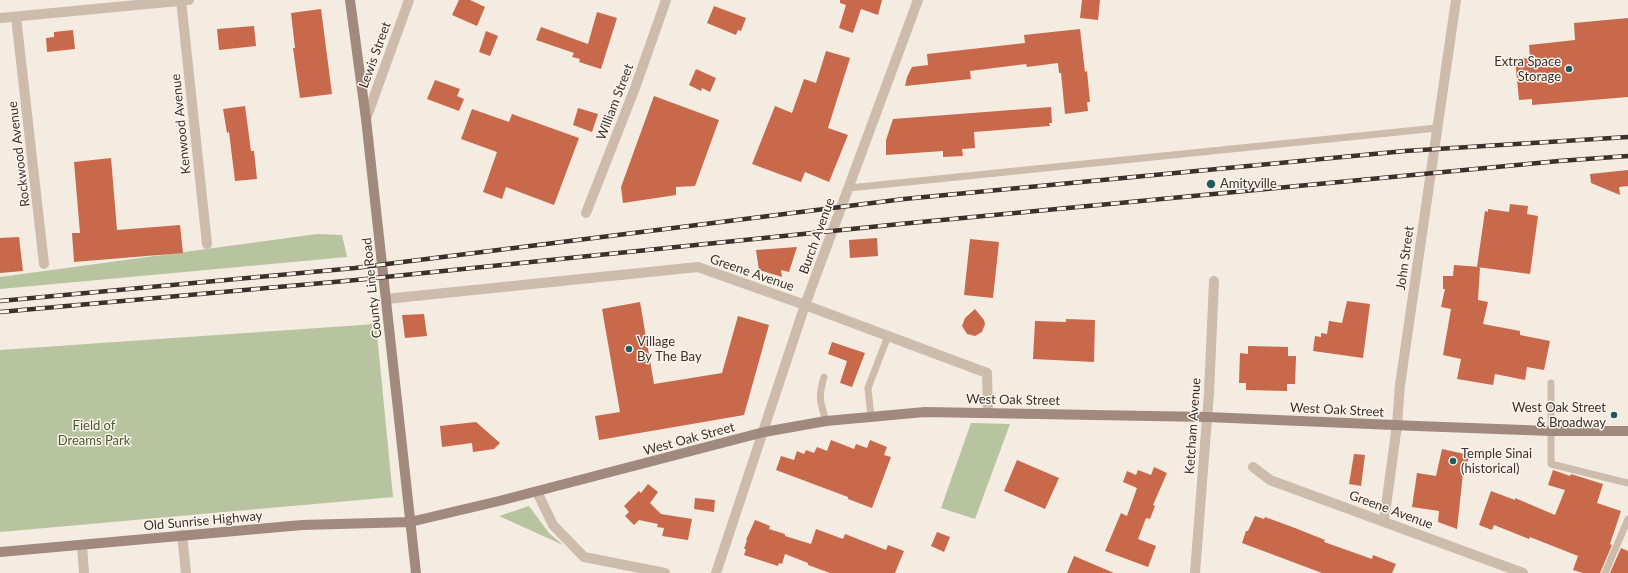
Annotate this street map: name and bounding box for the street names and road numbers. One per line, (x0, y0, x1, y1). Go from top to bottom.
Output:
street label: Lewis Street (356, 20, 394, 90)
street label: William Street (593, 62, 637, 142)
street label: Kenwood Avenue (168, 73, 194, 175)
street label: Rockwood Avenue (5, 100, 33, 208)
street label: Burch Avenue (796, 196, 838, 276)
street label: John Street (1393, 225, 1417, 291)
street label: County Line Road (359, 237, 385, 339)
street label: Greene Avenue (708, 251, 796, 295)
street label: Ketcham Avenue (1182, 377, 1204, 475)
street label: West Oak Street (966, 391, 1060, 409)
street label: West Oak Street (1290, 400, 1384, 420)
street label: West Oak Street (642, 419, 736, 459)
street label: Greene Avenue (1347, 488, 1435, 532)
street label: Old Sunrise Highway (143, 508, 263, 534)

